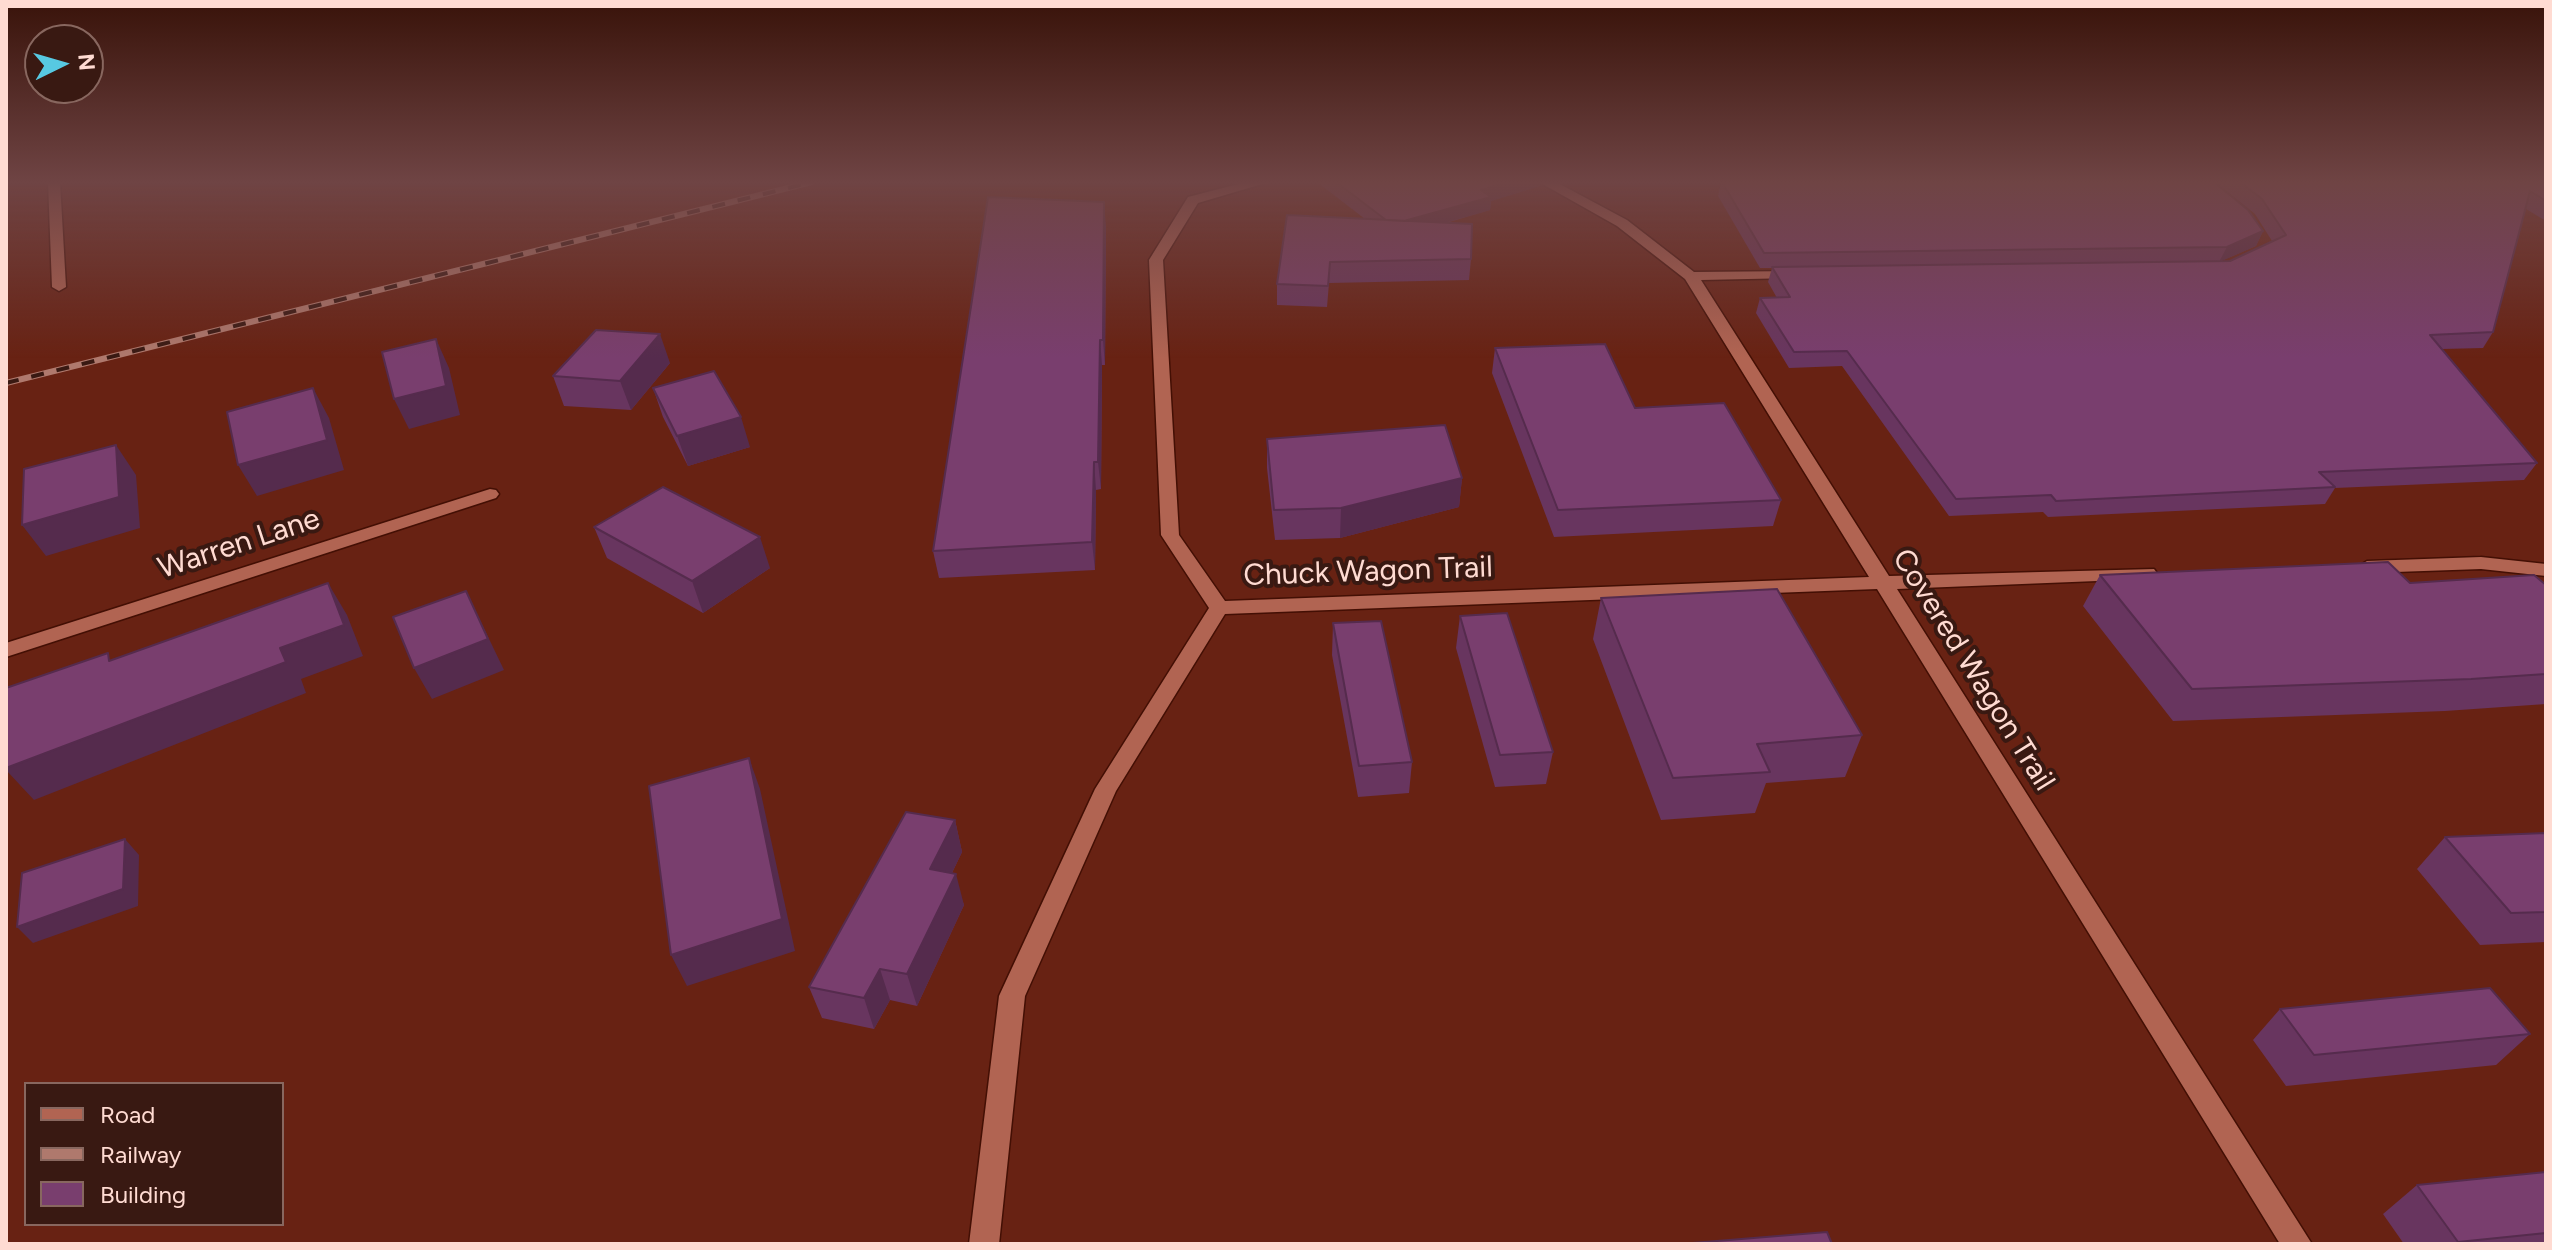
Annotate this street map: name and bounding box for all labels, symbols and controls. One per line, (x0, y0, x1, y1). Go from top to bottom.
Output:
north arrow (24, 24, 104, 104)
text: N (72, 52, 101, 72)
street label: Warren Lane (154, 501, 324, 587)
street label: Covered Wagon Trail (1884, 543, 2062, 797)
street label: Chuck Wagon Trail (1243, 550, 1493, 594)
legend (24, 1082, 284, 1226)
text: Road (100, 1100, 155, 1129)
text: Railway (100, 1140, 181, 1169)
text: Building (100, 1180, 186, 1209)

